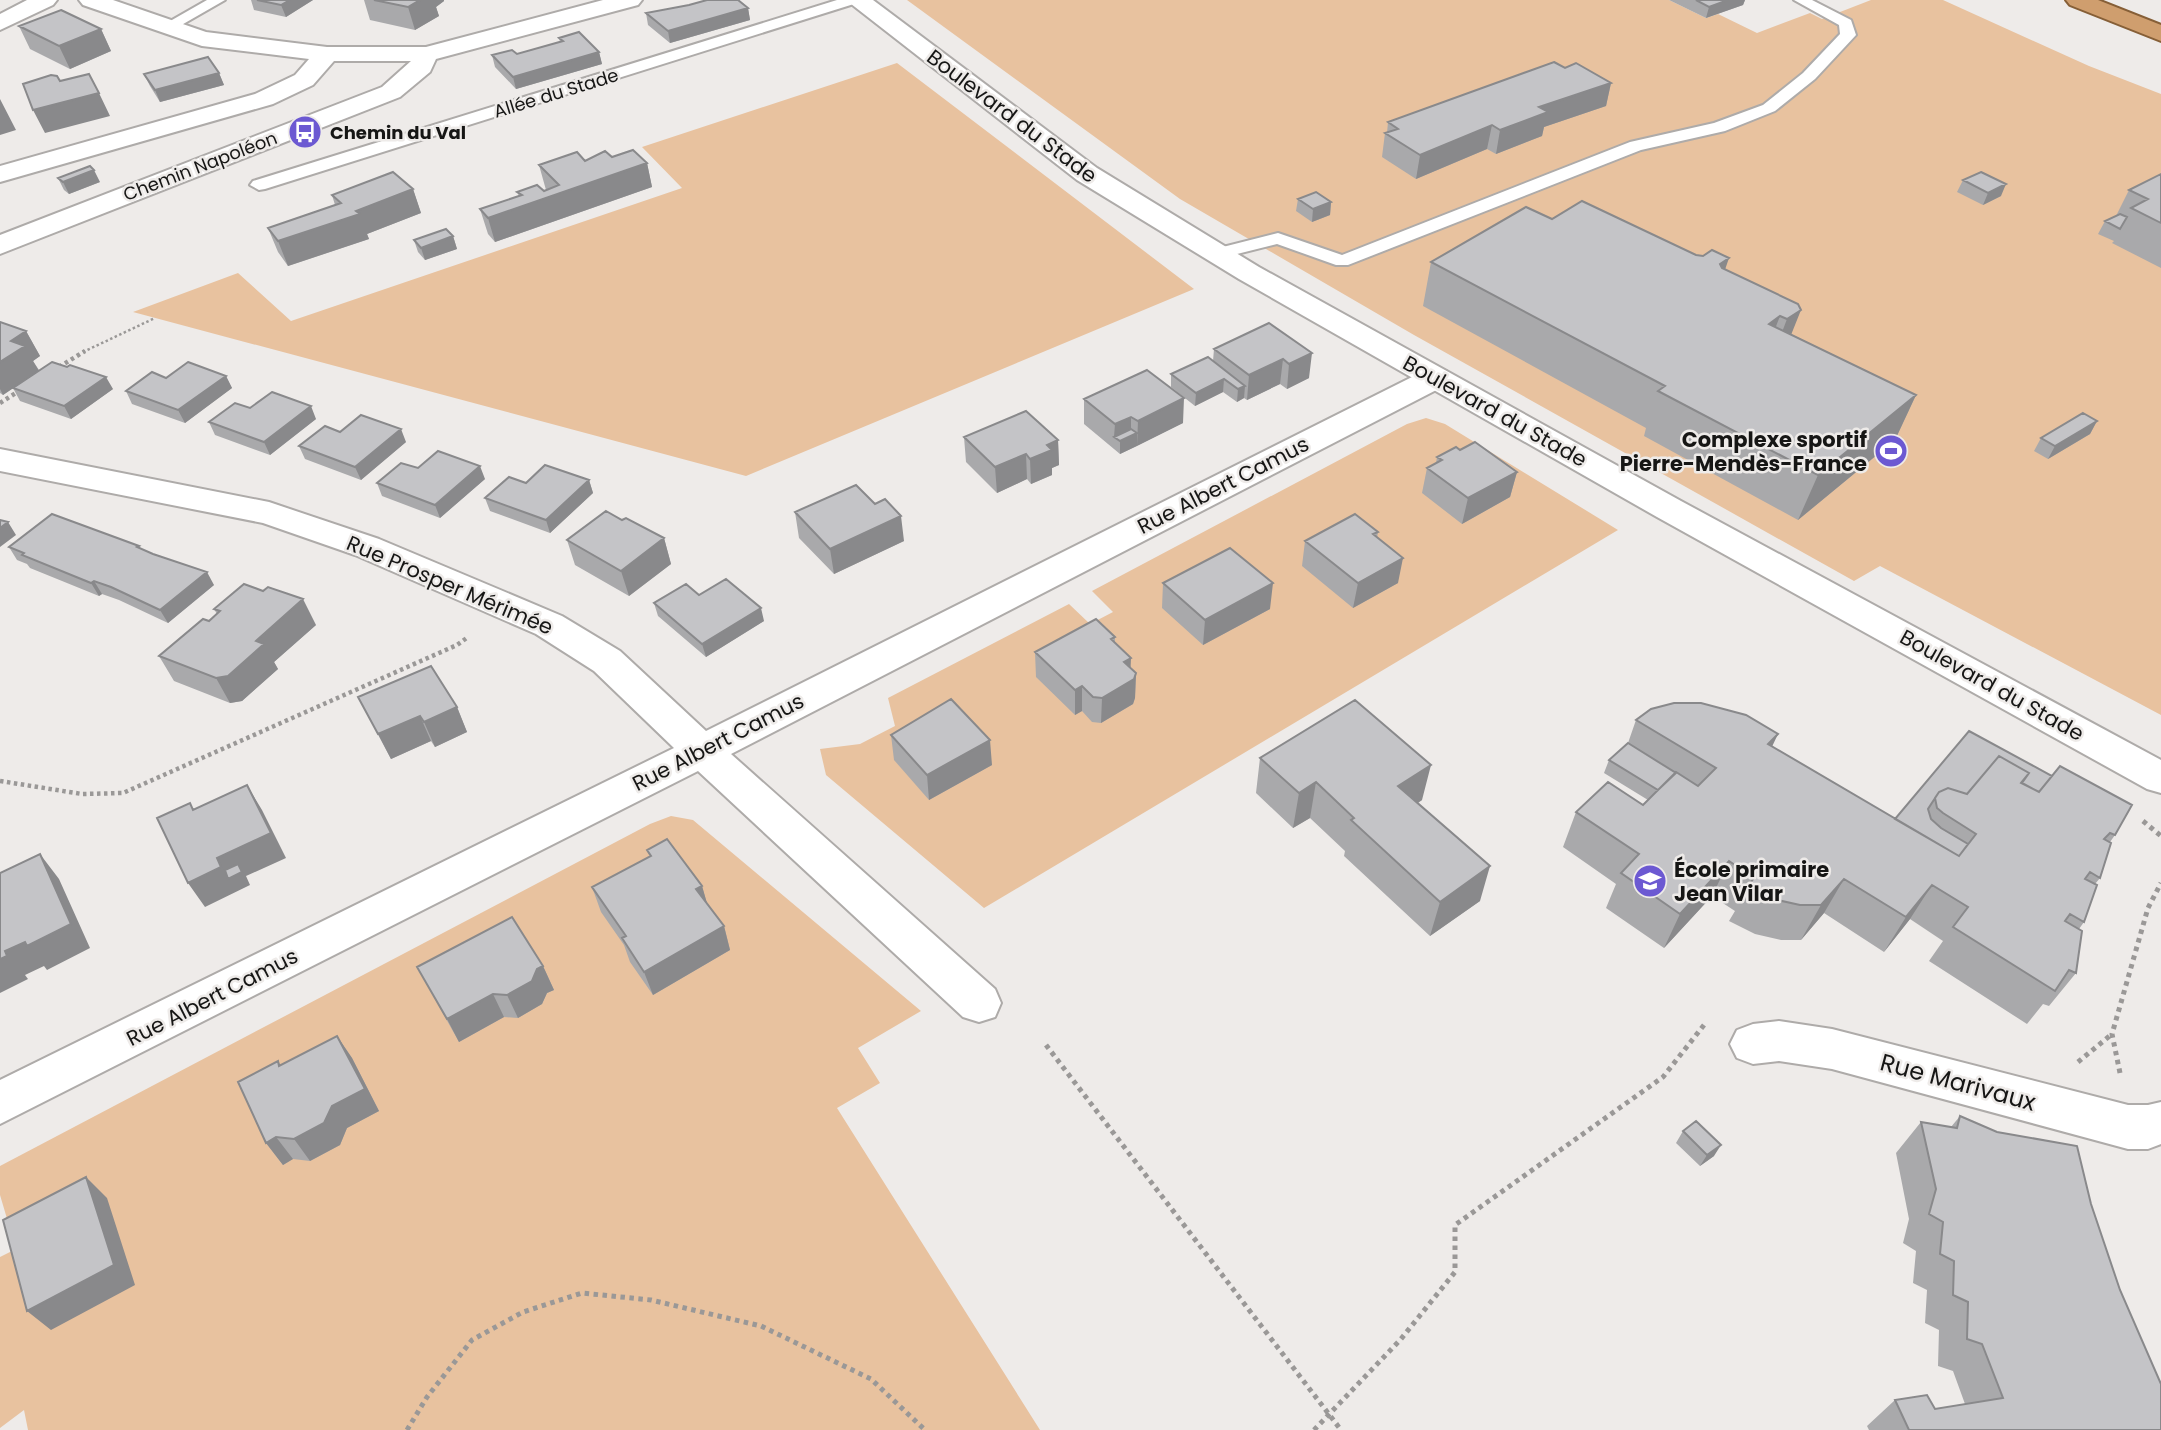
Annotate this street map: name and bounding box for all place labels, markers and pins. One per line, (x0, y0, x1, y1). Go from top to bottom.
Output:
bus stop icon: Chemin du Val (286, 113, 324, 151)
place label: Chemin du Val (330, 120, 466, 145)
place label: Complexe sportif Pierre-Mendès-France (1620, 425, 1867, 478)
sports icon: Complexe sportif Pierre-Mendès-France (1872, 432, 1910, 470)
place label: École primaire Jean Vilar (1674, 855, 1829, 908)
school or university icon: École primaire Jean Vilar (1631, 862, 1669, 900)

